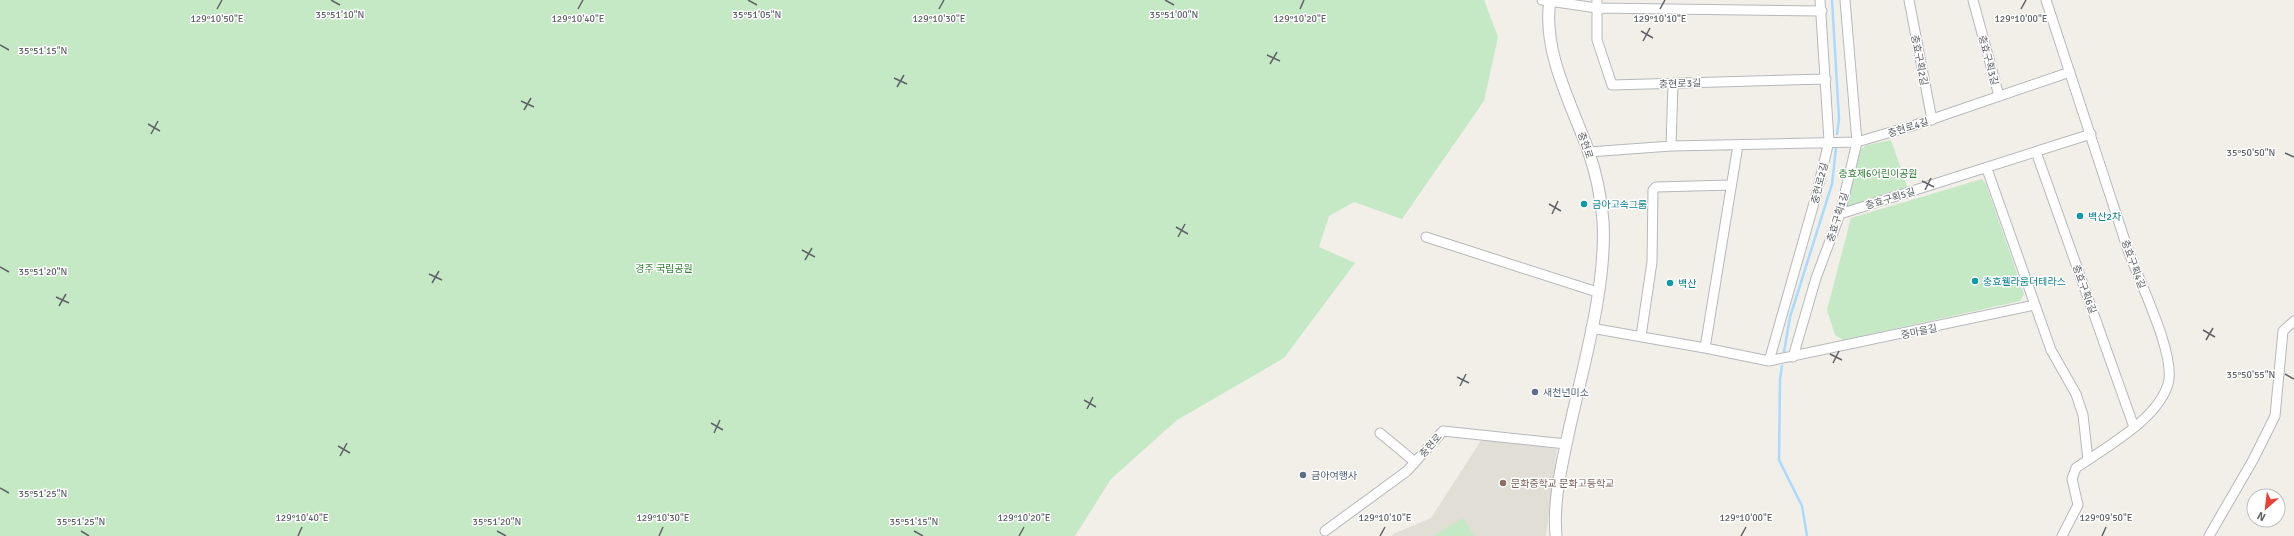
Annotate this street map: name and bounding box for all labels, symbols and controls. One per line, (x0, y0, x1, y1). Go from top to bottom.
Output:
text: 35°51'10"N (316, 9, 364, 21)
text: 35°51'05"N (733, 9, 781, 21)
text: 35°51'00"N (1150, 9, 1198, 21)
text: 129°10'50"E (190, 13, 244, 25)
text: 129°10'40"E (551, 13, 605, 25)
text: 129°10'30"E (912, 13, 966, 25)
text: 129°10'20"E (1273, 13, 1327, 25)
text: 129°10'10"E (1633, 13, 1687, 25)
text: 129°10'00"E (1994, 13, 2048, 25)
street label: 충효구획2길 (1908, 34, 1930, 87)
street label: 충효구획3길 (1976, 34, 2000, 87)
text: 35°51'15"N (19, 45, 67, 57)
street label: 충현로3길 (1659, 77, 1701, 91)
street label: 충현로4길 (1886, 116, 1930, 140)
street label: 충현로 (1575, 130, 1595, 160)
text: 35°50'50"N (2227, 147, 2275, 159)
street label: 충현로2길 (1809, 161, 1831, 205)
park label: 충효제6어린이공원 (1838, 168, 1918, 180)
street label: 충효구획5길 (1864, 186, 1917, 212)
street label: 충효구획1길 (1825, 191, 1851, 244)
marker: 금아고속그룹 (1579, 199, 1589, 209)
place label: 금아고속그룹 (1592, 199, 1647, 211)
marker: 백산2차 (2075, 211, 2085, 221)
place label: 백산2차 (2088, 211, 2122, 223)
street label: 충효구획4길 (2119, 238, 2147, 291)
park label: 경주 국립공원 (635, 263, 693, 275)
street label: 충효구획6길 (2070, 263, 2098, 316)
text: 35°51'20"N (19, 266, 67, 278)
marker: 충효웰라움더테라스 (1970, 276, 1980, 286)
place label: 충효웰라움더테라스 (1983, 276, 2066, 288)
marker: 백산 (1665, 278, 1675, 288)
place label: 백산 (1678, 278, 1696, 290)
street label: 중마을길 (1900, 322, 1938, 342)
text: 35°50'55"N (2227, 369, 2275, 381)
marker: 새천년미소 (1530, 387, 1540, 397)
place label: 새천년미소 (1543, 387, 1589, 399)
street label: 충현로 (1417, 431, 1444, 460)
marker: 금아여행사 (1298, 470, 1308, 480)
place label: 금아여행사 (1311, 470, 1358, 482)
marker: 문화중학교 문화고등학교 (1498, 478, 1508, 488)
place label: 문화중학교 문화고등학교 (1511, 478, 1614, 490)
text: 35°51'25"N (19, 488, 67, 500)
north arrow (2246, 488, 2286, 528)
text: N (2255, 509, 2268, 524)
text: 129°10'40"E (275, 512, 329, 524)
text: 129°10'30"E (636, 512, 690, 524)
text: 129°10'20"E (997, 512, 1051, 524)
text: 129°10'10"E (1358, 512, 1412, 524)
text: 129°10'00"E (1719, 512, 1773, 524)
text: 129°09'50"E (2079, 512, 2133, 524)
text: 35°51'25"N (57, 516, 105, 528)
text: 35°51'20"N (473, 516, 521, 528)
text: 35°51'15"N (890, 516, 938, 528)

